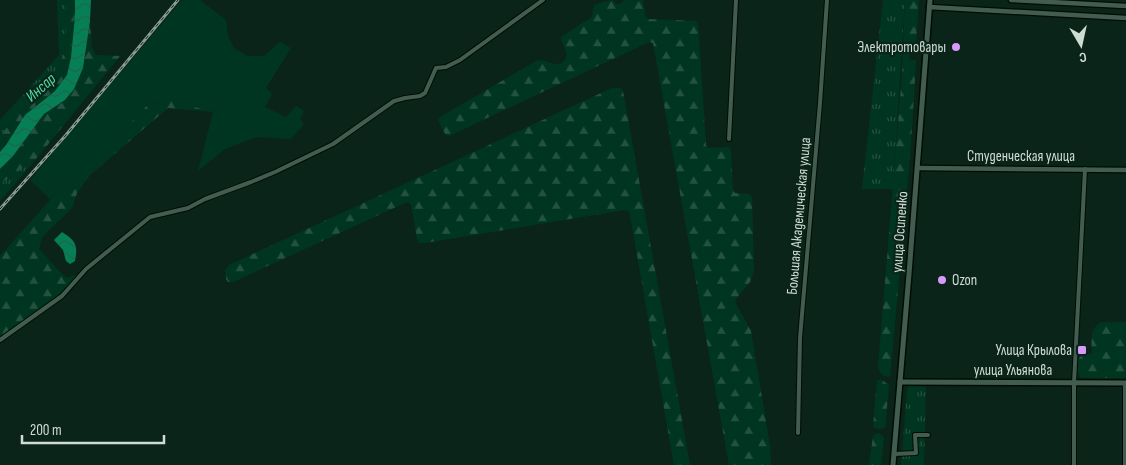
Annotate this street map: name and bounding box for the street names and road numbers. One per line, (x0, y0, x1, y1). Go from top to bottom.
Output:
street label: Большая Академическая улица (783, 136, 815, 296)
street label: Студенческая улица (967, 147, 1075, 166)
street label: улица Осипенко (888, 191, 912, 273)
street label: улица Ульянова (974, 361, 1052, 380)

